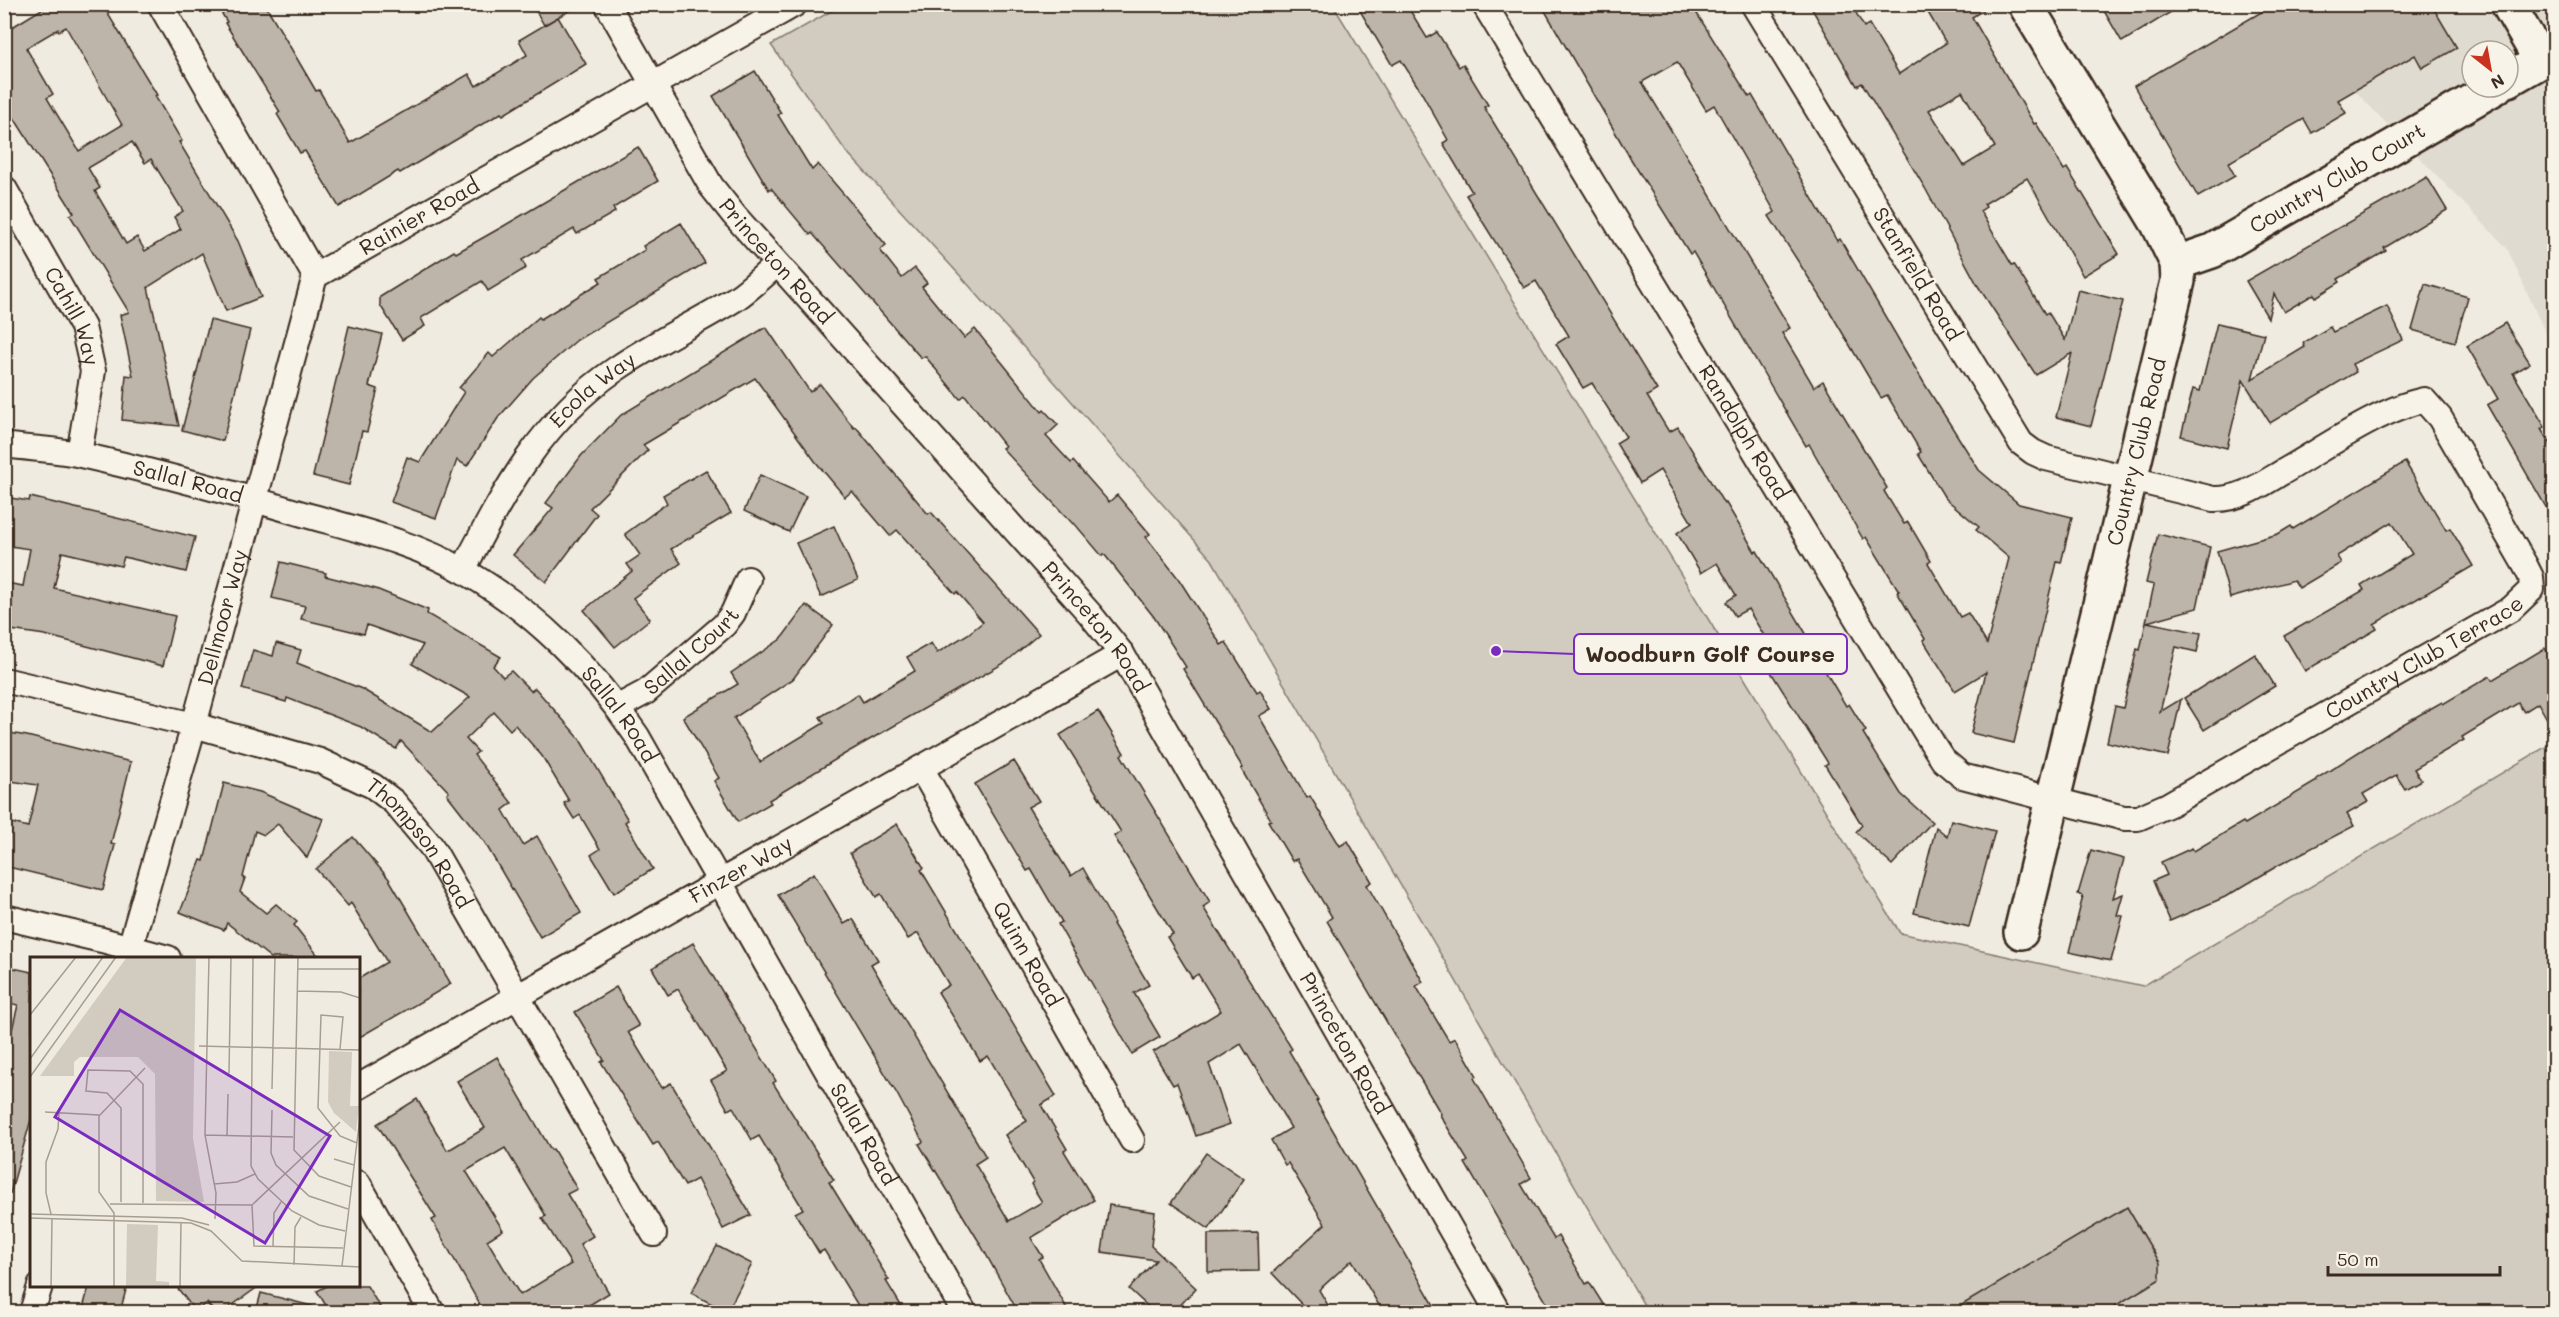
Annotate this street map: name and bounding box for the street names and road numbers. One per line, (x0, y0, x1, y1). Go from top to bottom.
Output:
street label: Country Club Court (2244, 116, 2430, 239)
street label: Rainier Road (354, 171, 483, 260)
street label: Princeton Road (714, 192, 840, 329)
street label: Stanfield Road (1868, 202, 1969, 345)
street label: Cahill Way (39, 261, 106, 368)
street label: Ecola Way (542, 345, 640, 433)
street label: Country Club Road (2100, 355, 2171, 548)
street label: Randolph Road (1694, 359, 1796, 504)
street label: Sallal Road (130, 453, 247, 508)
street label: Dellmoor Way (190, 546, 253, 688)
street label: Princeton Road (1037, 555, 1156, 696)
street label: Country Club Terrace (2320, 589, 2529, 724)
street label: Sallal Court (637, 602, 744, 700)
street label: Sallal Road (576, 660, 664, 767)
street label: Thompson Road (361, 771, 479, 912)
street label: Finzer Way (684, 829, 796, 909)
street label: Quinn Road (987, 896, 1068, 1011)
street label: Princeton Road (1295, 967, 1397, 1118)
street label: Sallal Road (825, 1078, 904, 1189)

